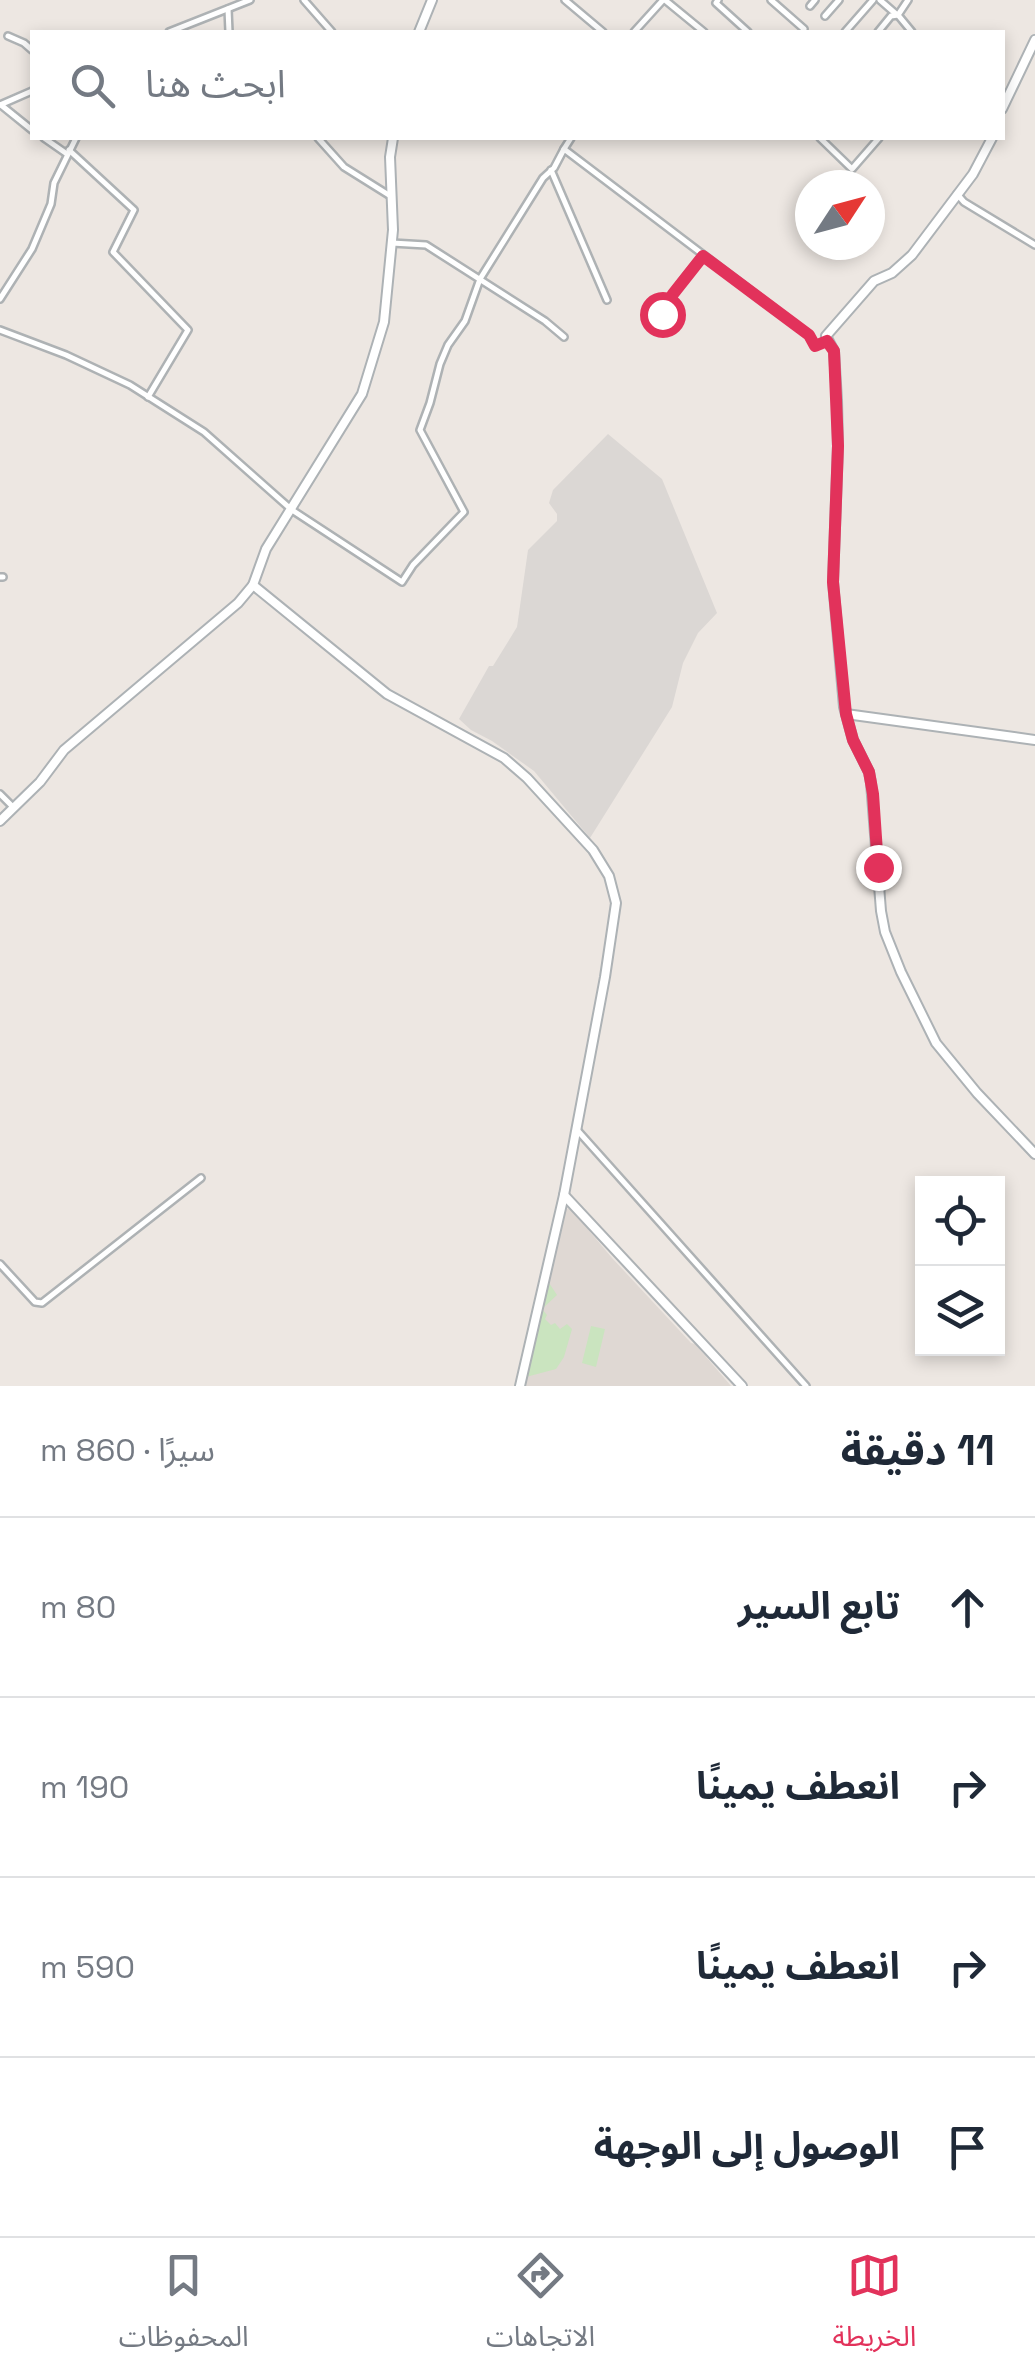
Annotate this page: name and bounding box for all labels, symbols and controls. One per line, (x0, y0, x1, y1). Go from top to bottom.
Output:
search box (30, 30, 1005, 140)
icon: search (65, 58, 120, 113)
text: ابحث هنا (145, 60, 286, 108)
north arrow (795, 170, 885, 260)
route start (640, 292, 686, 338)
route end (856, 845, 902, 891)
map controls (915, 1176, 1005, 1356)
button: locate (915, 1176, 1005, 1266)
button: layers (915, 1266, 1005, 1356)
text: 11 دقيقة (841, 1424, 995, 1477)
text: سيرًا · 860 m (40, 1430, 215, 1470)
icon: ahead (940, 1580, 995, 1635)
text: تابع السير (738, 1582, 900, 1630)
text: 80 m (40, 1587, 116, 1627)
icon: right (940, 1760, 995, 1815)
text: انعطف يمينًا (696, 1762, 900, 1810)
text: 190 m (40, 1767, 129, 1807)
icon: right (940, 1940, 995, 1995)
text: انعطف يمينًا (696, 1942, 900, 1990)
text: 590 m (40, 1947, 135, 1987)
icon: arrive (940, 2120, 995, 2175)
text: الوصول إلى الوجهة (594, 2122, 900, 2170)
tab: المحفوظات (119, 2248, 249, 2367)
tab: الاتجاهات (486, 2248, 595, 2367)
tab: الخريطة (832, 2248, 916, 2367)

